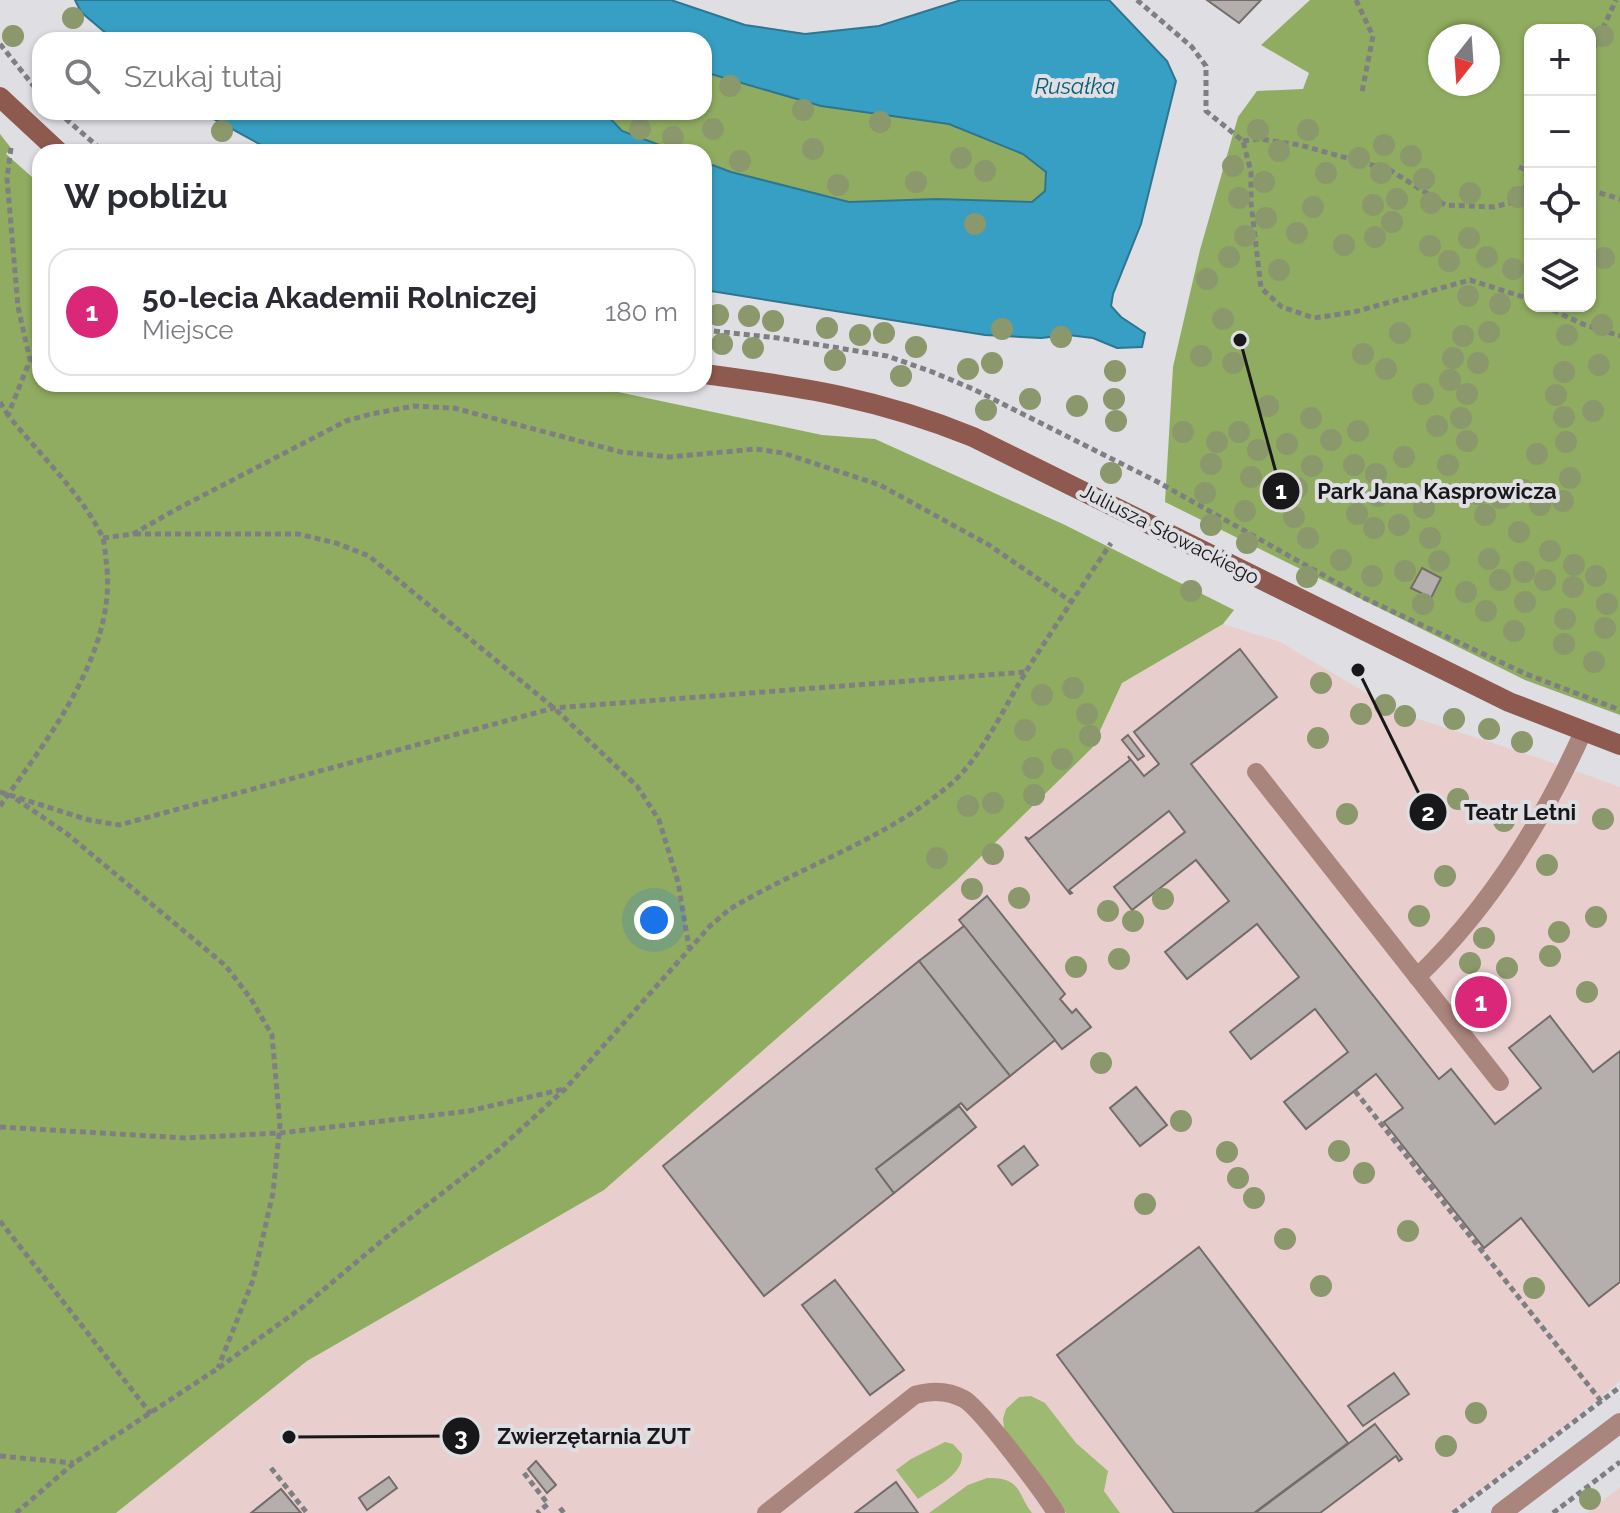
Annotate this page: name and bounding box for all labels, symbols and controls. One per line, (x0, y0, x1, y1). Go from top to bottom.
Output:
north arrow (1428, 24, 1500, 96)
map controls (1524, 24, 1596, 312)
button: + (1524, 24, 1596, 96)
search box (32, 32, 712, 120)
icon: search (60, 54, 104, 98)
text: Szukaj tutaj (124, 59, 282, 94)
water label: Rusałka (1035, 73, 1115, 99)
button: − (1524, 96, 1596, 168)
button: locate (1524, 168, 1596, 240)
text: W pobliżu (64, 176, 228, 216)
button: layers (1524, 240, 1596, 312)
text: 50-lecia Akademii Rolniczej (142, 280, 537, 315)
text: 1 (86, 297, 98, 327)
text: 180 m (605, 297, 678, 327)
text: Miejsce (142, 315, 234, 345)
callout: Park Jana Kasprowicza (1261, 468, 1573, 514)
text: 1 (1275, 476, 1287, 505)
text: Park Jana Kasprowicza (1317, 478, 1557, 504)
street label: Juliusza Słowackiego (1077, 479, 1263, 589)
callout: Teatr Letni (1408, 789, 1592, 835)
text: 2 (1421, 798, 1435, 827)
text: Teatr Letni (1464, 799, 1576, 825)
your location (634, 900, 674, 940)
pin: 1 (1455, 972, 1507, 1032)
callout: Zwierzętarnia ZUT (441, 1413, 706, 1459)
text: 3 (454, 1422, 468, 1451)
text: Zwierzętarnia ZUT (497, 1423, 691, 1449)

